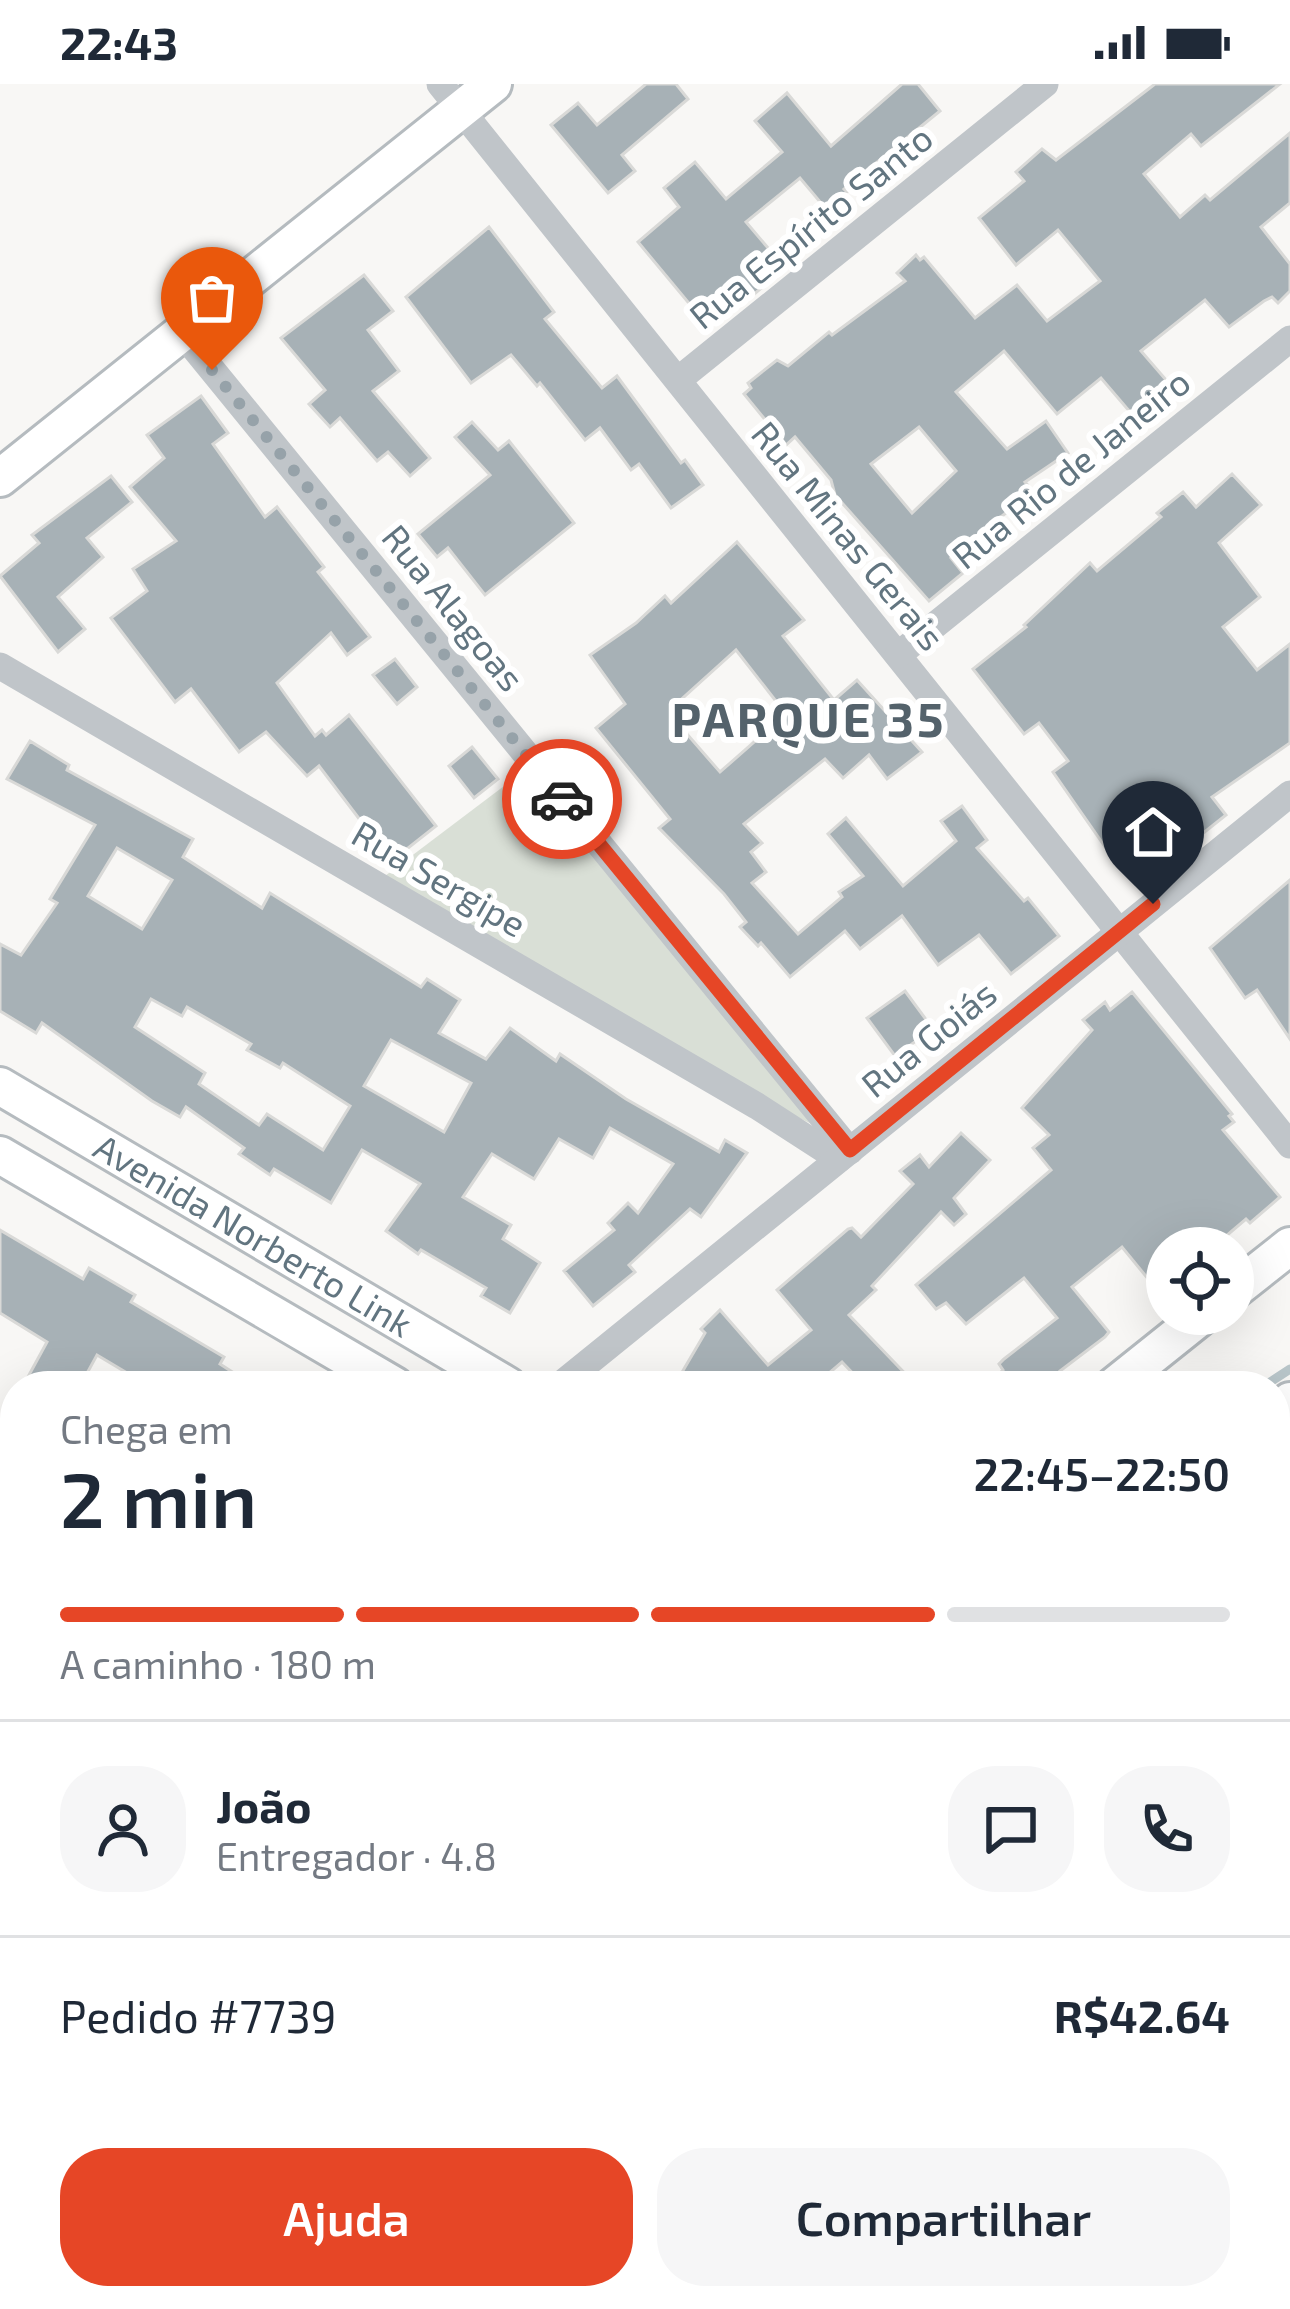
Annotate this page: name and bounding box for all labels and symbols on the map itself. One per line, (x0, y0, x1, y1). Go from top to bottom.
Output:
street label: Rua Espírito Santo (680, 115, 940, 337)
pin (161, 247, 263, 370)
street label: Rua Rio de Janeiro (943, 359, 1197, 577)
street label: Rua Minas Gerais (744, 412, 954, 658)
street label: Rua Alagoas (374, 515, 534, 699)
district label: PARQUE 35 (671, 689, 947, 749)
courier (502, 739, 622, 859)
pin (1102, 781, 1204, 904)
street label: Rua Sergipe (345, 811, 534, 945)
street label: Rua Goiás (852, 971, 1004, 1105)
street label: Avenida Norberto Link (87, 1124, 421, 1345)

